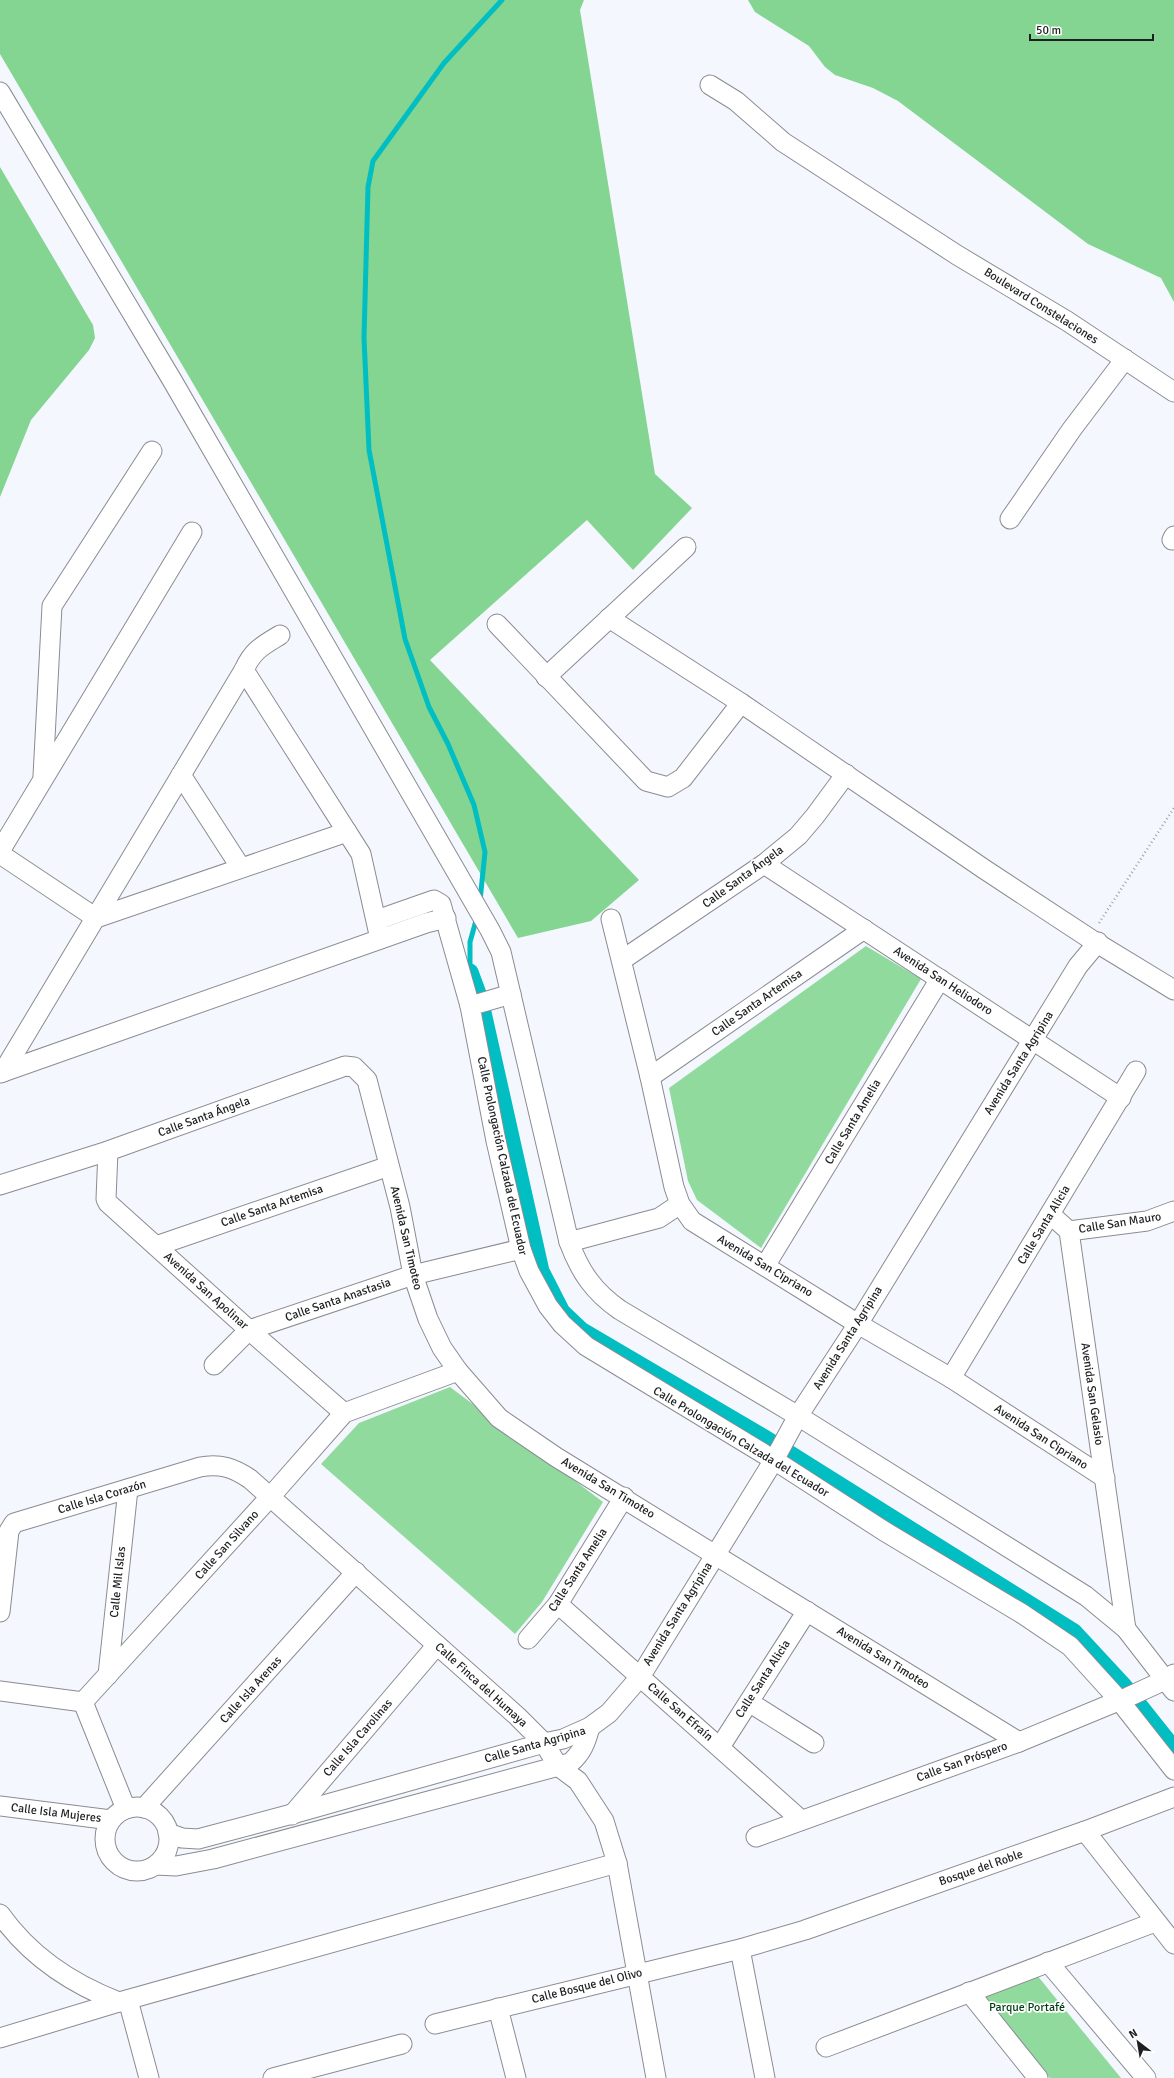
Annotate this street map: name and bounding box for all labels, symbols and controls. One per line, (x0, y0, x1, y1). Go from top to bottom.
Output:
scale bar (1030, 16, 1153, 42)
text: 50 m (1036, 23, 1061, 38)
street label: Boulevard Constelaciones (981, 265, 1101, 347)
street label: Calle Santa Ángela (699, 842, 787, 912)
street label: Avenida San Heliodoro (891, 943, 995, 1019)
street label: Calle Santa Artemisa (709, 966, 805, 1040)
street label: Avenida Santa Agripina (981, 1008, 1057, 1118)
street label: Calle Prolongación Calzada del Ecuador (474, 1055, 531, 1257)
street label: Calle Santa Amelia (822, 1077, 884, 1167)
street label: Calle Santa Ángela (156, 1093, 252, 1141)
street label: Calle Santa Artemisa (219, 1181, 325, 1231)
street label: Calle Santa Alicia (1014, 1183, 1074, 1267)
street label: Avenida San Timoteo (387, 1184, 425, 1292)
street label: Calle San Mauro (1078, 1209, 1162, 1237)
street label: Avenida San Cipriano (714, 1232, 816, 1300)
street label: Avenida San Apolinar (160, 1249, 252, 1333)
street label: Calle Santa Anastasia (283, 1275, 393, 1325)
street label: Avenida Santa Agripina (810, 1283, 886, 1393)
street label: Avenida San Gelasio (1077, 1342, 1107, 1446)
street label: Calle Prolongación Calzada del Ecuador (650, 1383, 832, 1501)
street label: Avenida San Cipriano (991, 1401, 1091, 1473)
street label: Avenida San Timoteo (559, 1454, 657, 1522)
street label: Calle Isla Corazón (56, 1476, 148, 1518)
street label: Calle San Silvano (192, 1507, 262, 1583)
street label: Calle Santa Amelia (545, 1525, 611, 1615)
street label: Calle Mil Islas (107, 1546, 129, 1618)
street label: Avenida Santa Agripina (640, 1559, 716, 1669)
street label: Avenida San Timoteo (834, 1623, 932, 1693)
street label: Calle Santa Alicia (732, 1637, 794, 1721)
street label: Calle Finca del Humaya (432, 1639, 530, 1731)
street label: Calle Isla Arenas (217, 1653, 285, 1727)
street label: Calle San Efraín (644, 1680, 716, 1744)
street label: Calle Isla Carolinas (320, 1696, 396, 1780)
street label: Calle Santa Agripina (483, 1723, 587, 1767)
street label: Calle San Próspero (914, 1739, 1010, 1785)
street label: Calle Isla Mujeres (10, 1800, 102, 1826)
street label: Bosque del Roble (937, 1847, 1025, 1889)
street label: Calle Bosque del Olivo (530, 1965, 644, 2007)
park label: Parque Portafé (989, 2000, 1065, 2015)
north arrow (1118, 2022, 1158, 2062)
text: N (1126, 2026, 1140, 2041)

